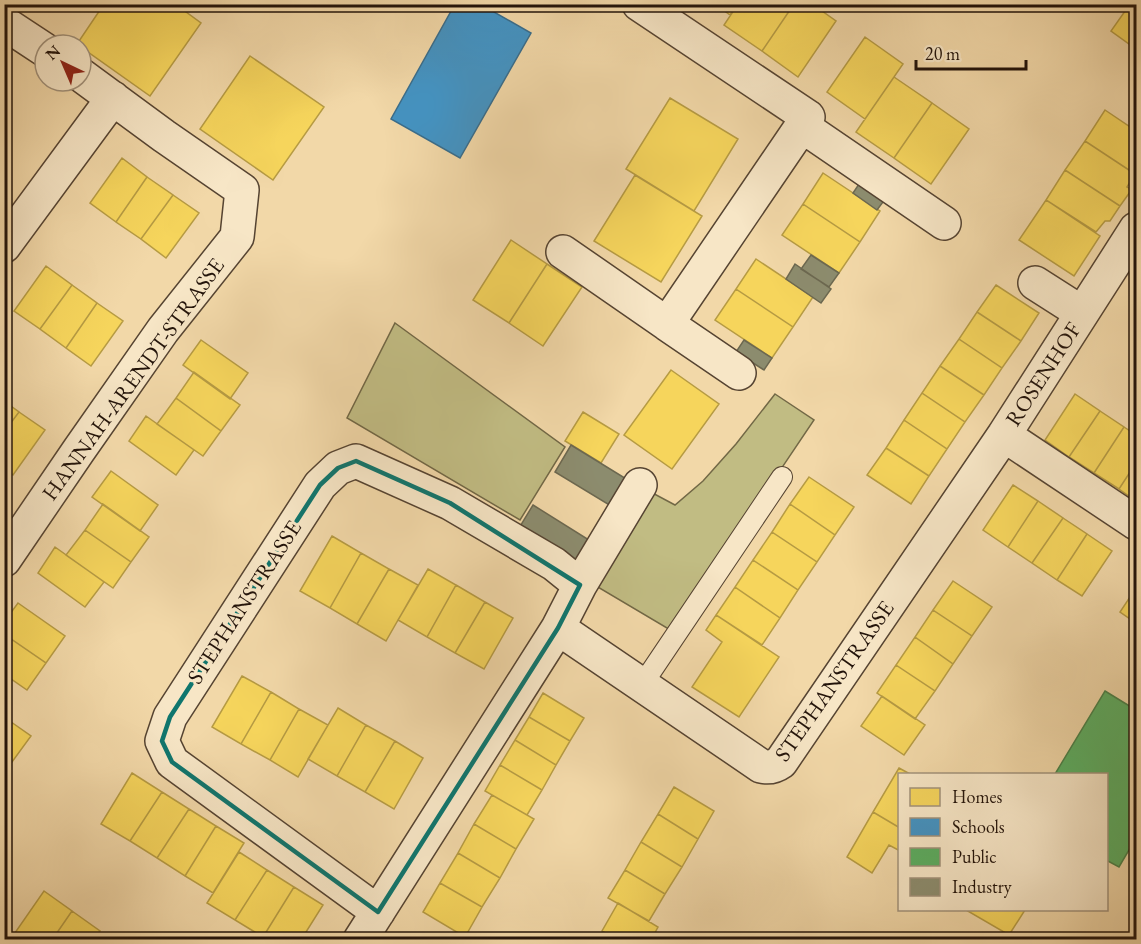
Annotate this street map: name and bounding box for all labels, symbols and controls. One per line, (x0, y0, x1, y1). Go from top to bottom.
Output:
north arrow (33, 33, 93, 93)
scale bar (916, 33, 1026, 71)
text: N (41, 40, 65, 65)
text: 20 m (925, 42, 960, 65)
street label: HANNAH-ARENDT-STRASSE (35, 252, 231, 506)
street label: ROSENHOF (999, 316, 1087, 432)
street label: STEPHANSTRASSE (180, 515, 308, 689)
street label: STEPHANSTRASSE (768, 595, 900, 767)
legend (898, 773, 1108, 911)
text: Homes (952, 785, 1003, 808)
text: Schools (952, 815, 1005, 838)
text: Public (952, 845, 996, 868)
text: Industry (952, 875, 1012, 898)

